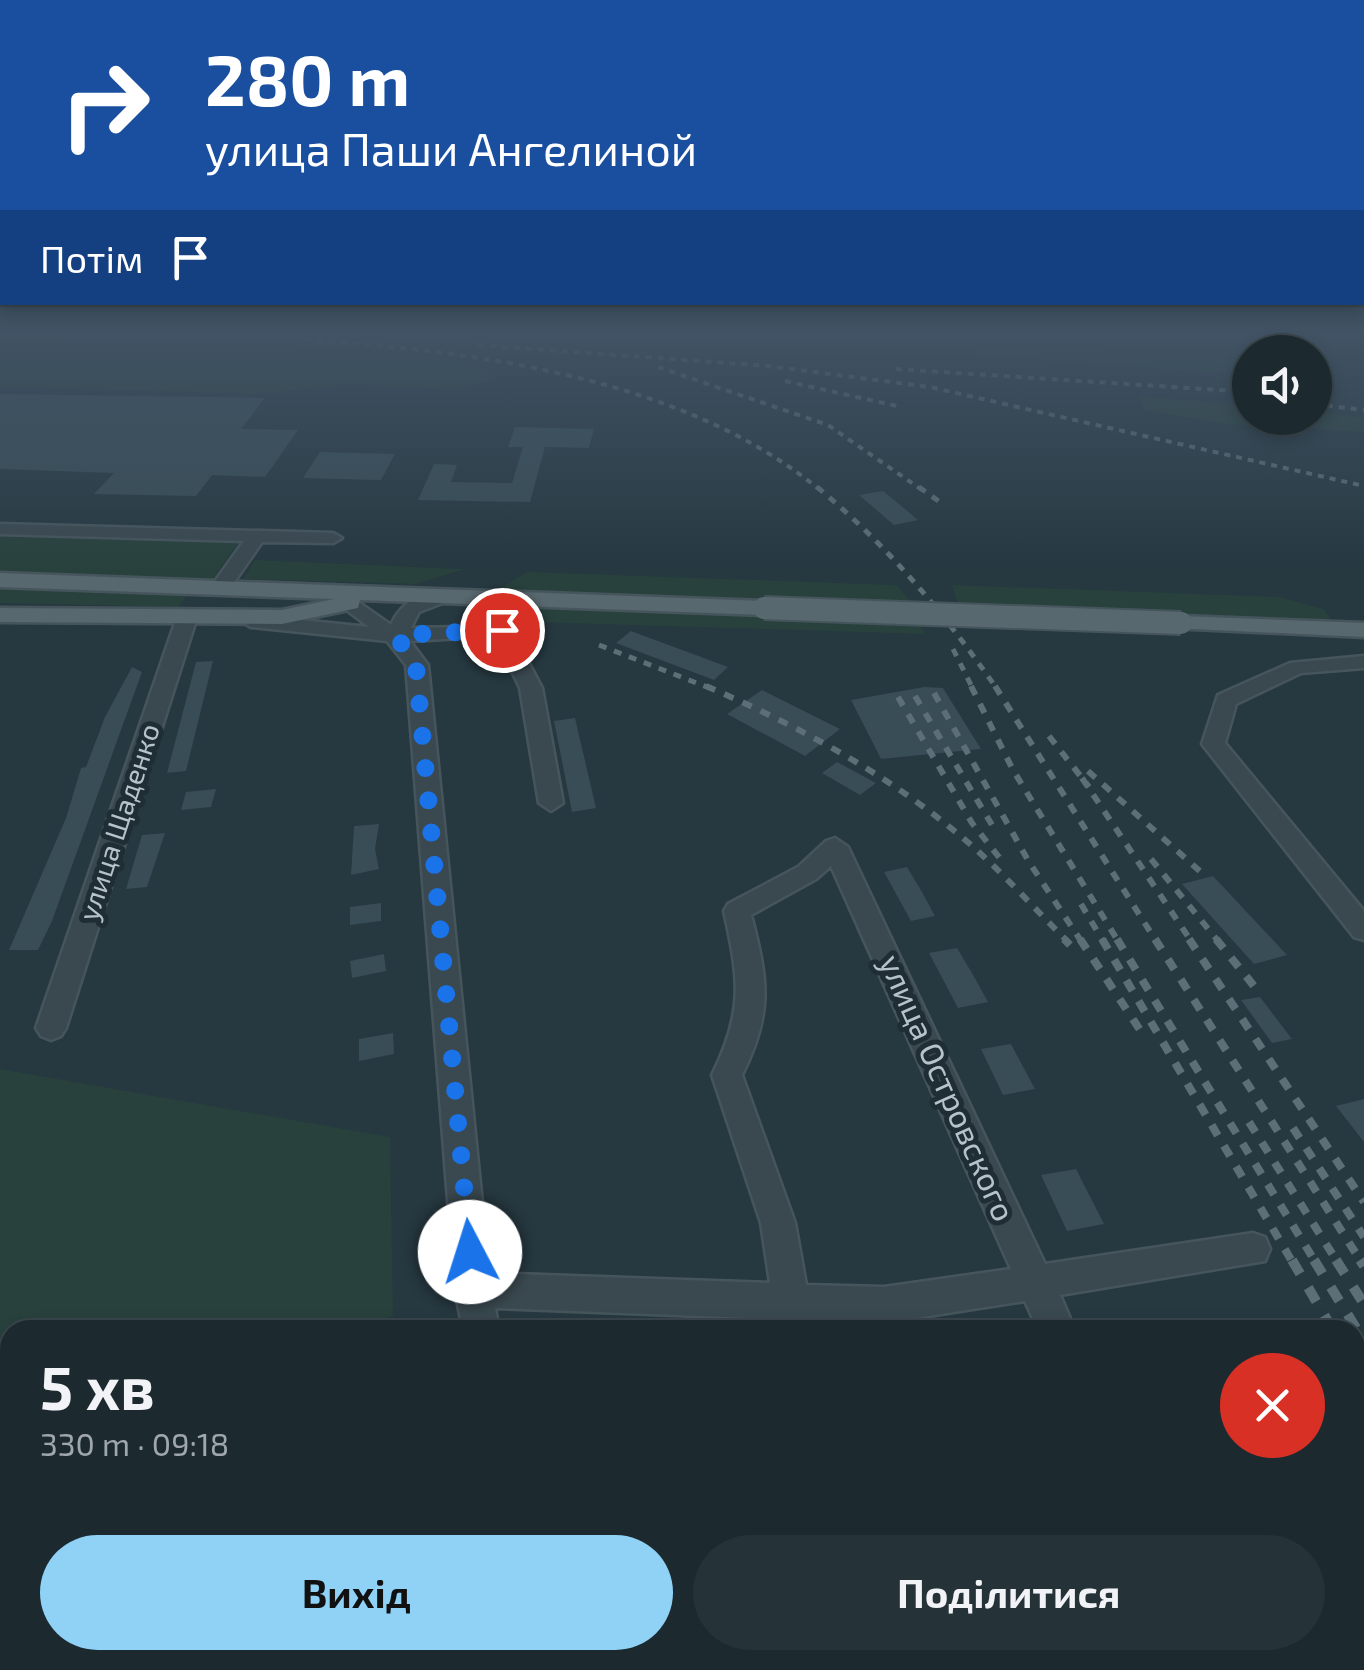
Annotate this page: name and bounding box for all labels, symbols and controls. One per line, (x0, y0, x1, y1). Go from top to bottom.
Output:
text: 280 m (205, 36, 410, 120)
icon: right (40, 40, 170, 170)
text: улица Паши Ангелиной (205, 121, 697, 175)
icon: arrive (163, 230, 218, 285)
text: Потім (40, 235, 143, 281)
map controls (1232, 335, 1332, 435)
button: sound (1232, 335, 1332, 435)
pin (460, 588, 545, 673)
icon: arrive (475, 603, 530, 658)
street label: улица Щаденко (70, 719, 166, 925)
street label: улица Островского (872, 948, 1025, 1227)
position arrow (418, 1200, 522, 1304)
text: 5 хв (40, 1350, 155, 1422)
button: close (1220, 1353, 1325, 1458)
text: 330 m · 09:18 (40, 1424, 229, 1462)
button: Вихід (40, 1535, 673, 1650)
button: Поділитися (693, 1535, 1325, 1650)

